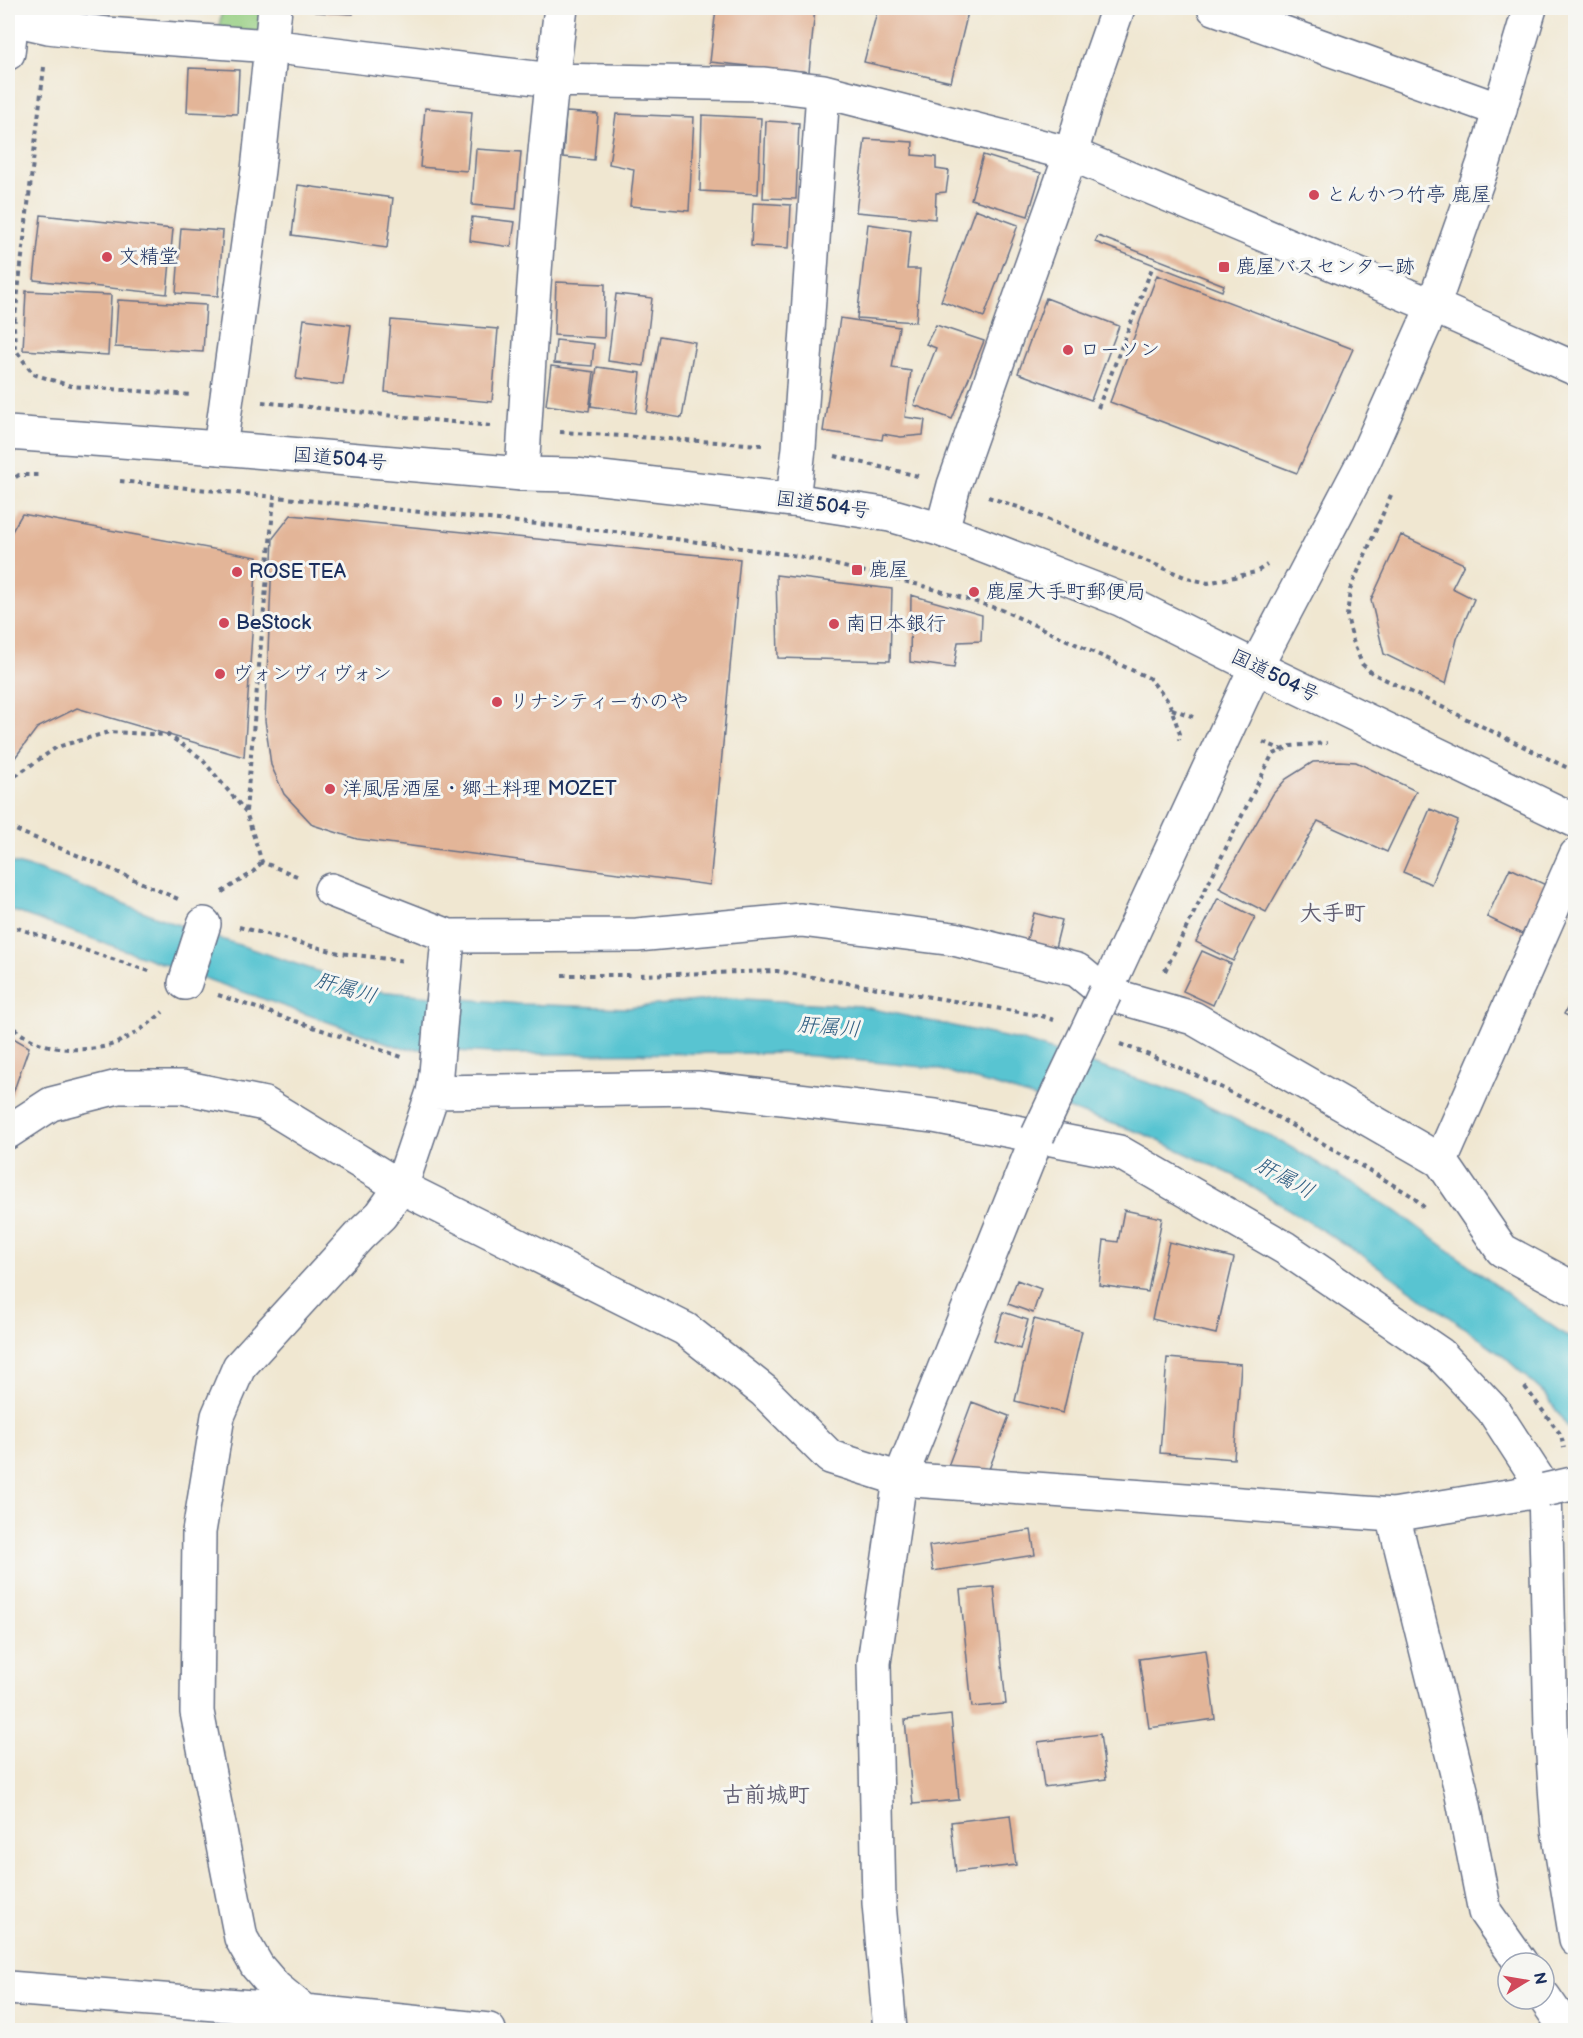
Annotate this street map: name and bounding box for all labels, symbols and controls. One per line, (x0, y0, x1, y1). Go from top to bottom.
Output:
place label: とんかつ竹亭 鹿屋 (1326, 183, 1491, 207)
marker: とんかつ竹亭 鹿屋 (1307, 188, 1321, 202)
place label: 文精堂 (119, 245, 179, 269)
marker: 文精堂 (100, 250, 114, 264)
place label: 鹿屋バスセンター跡 (1236, 255, 1415, 279)
marker: 鹿屋バスセンター跡 (1217, 260, 1231, 274)
place label: ローソン (1080, 338, 1160, 362)
marker: ローソン (1061, 343, 1075, 357)
street label: 国道504号 (291, 443, 389, 475)
street label: 国道504号 (774, 486, 872, 524)
place label: 鹿屋 (869, 558, 909, 582)
place label: ROSE TEA (249, 560, 347, 584)
marker: 鹿屋 (850, 563, 864, 577)
marker: ROSE TEA (230, 565, 244, 579)
place label: 鹿屋大手町郵便局 (986, 580, 1146, 604)
marker: 鹿屋大手町郵便局 (967, 585, 981, 599)
place label: BeStock (236, 611, 311, 635)
place label: 南日本銀行 (846, 612, 946, 636)
marker: BeStock (217, 616, 231, 630)
marker: 南日本銀行 (827, 617, 841, 631)
street label: 国道504号 (1227, 644, 1323, 708)
place label: ヴォンヴィヴォン (232, 662, 392, 686)
marker: ヴォンヴィヴォン (213, 667, 227, 681)
place label: リナシティーかのや (509, 690, 689, 714)
marker: リナシティーかのや (490, 695, 504, 709)
place label: 洋風居酒屋・郷土料理 MOZET (342, 777, 617, 801)
marker: 洋風居酒屋・郷土料理 MOZET (323, 782, 337, 796)
district label: 大手町 (1300, 900, 1366, 927)
water label: 肝属川 (312, 967, 380, 1009)
water label: 肝属川 (797, 1012, 861, 1042)
water label: 肝属川 (1251, 1152, 1319, 1204)
district label: 古前城町 (722, 1782, 810, 1809)
north arrow (1496, 1951, 1556, 2011)
text: N (1529, 1971, 1550, 1986)

